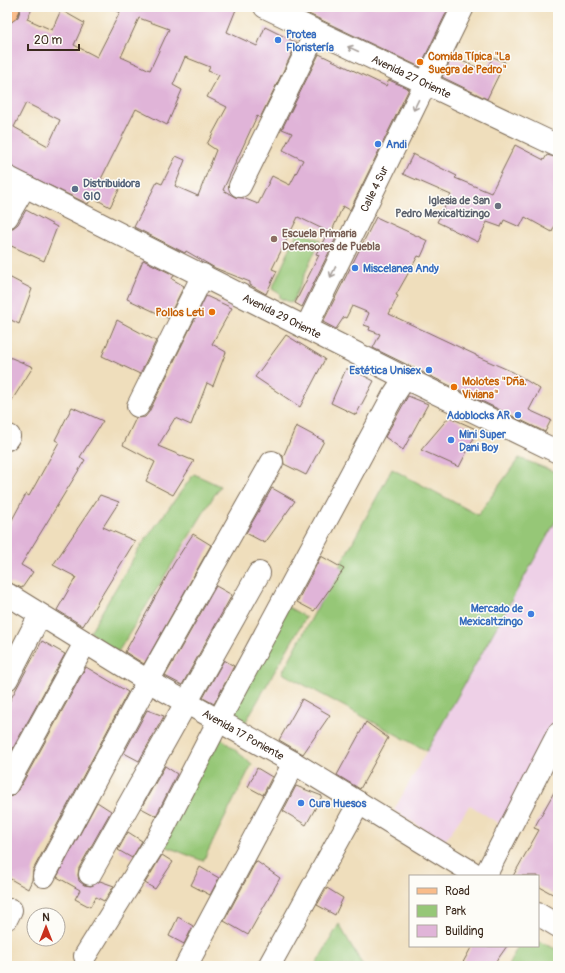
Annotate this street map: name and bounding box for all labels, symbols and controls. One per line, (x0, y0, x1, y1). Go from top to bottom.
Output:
scale bar (28, 26, 79, 52)
place label: Protea Floristería (286, 28, 334, 54)
text: 20 m (34, 33, 63, 48)
marker: Protea Floristería (273, 35, 283, 45)
one-way arrow (347, 45, 359, 52)
place label: Comida Típica "La Suegra de Pedro" (428, 50, 510, 76)
street label: Avenida 27 Oriente (370, 52, 454, 101)
marker: Comida Típica "La Suegra de Pedro" (415, 57, 425, 67)
one-way arrow (412, 99, 419, 111)
place label: Andi (386, 138, 407, 151)
marker: Andi (373, 139, 383, 149)
street label: Calle 4 Sur (357, 164, 391, 214)
place label: Distribuidora GIO (83, 177, 140, 203)
marker: Distribuidora GIO (70, 184, 80, 194)
place label: Iglesia de San Pedro Mexicaltizingo (395, 194, 490, 220)
marker: Iglesia de San Pedro Mexicaltizingo (493, 201, 503, 211)
place label: Escuela Primaria Defensores de Puebla (282, 227, 380, 253)
marker: Escuela Primaria Defensores de Puebla (269, 234, 279, 244)
place label: Miscelanea Andy (363, 262, 439, 275)
marker: Miscelanea Andy (350, 263, 360, 273)
one-way arrow (329, 266, 337, 278)
street label: Avenida 29 Oriente (241, 291, 324, 341)
place label: Pollos Leti (156, 306, 204, 319)
marker: Pollos Leti (207, 307, 217, 317)
place label: Estética Unisex (349, 364, 421, 377)
marker: Estética Unisex (424, 365, 434, 375)
place label: Molotes "Dña. Viviana" (462, 375, 527, 401)
marker: Molotes "Dña. Viviana" (449, 382, 459, 392)
place label: Adoblocks AR (447, 409, 511, 422)
marker: Adoblocks AR (513, 410, 523, 420)
place label: Mini Super Dani Boy (459, 428, 507, 454)
marker: Mini Super Dani Boy (446, 435, 456, 445)
place label: Mercado de Mexicaltzingo (459, 602, 524, 628)
marker: Mercado de Mexicaltzingo (526, 609, 536, 619)
street label: Avenida 17 Poniente (200, 706, 287, 763)
place label: Cura Huesos (309, 797, 366, 810)
marker: Cura Huesos (296, 798, 306, 808)
legend (409, 875, 539, 947)
text: Road (445, 884, 470, 899)
text: Park (445, 904, 466, 919)
north arrow (26, 907, 66, 947)
text: N (42, 911, 50, 924)
text: Building (445, 924, 484, 939)

